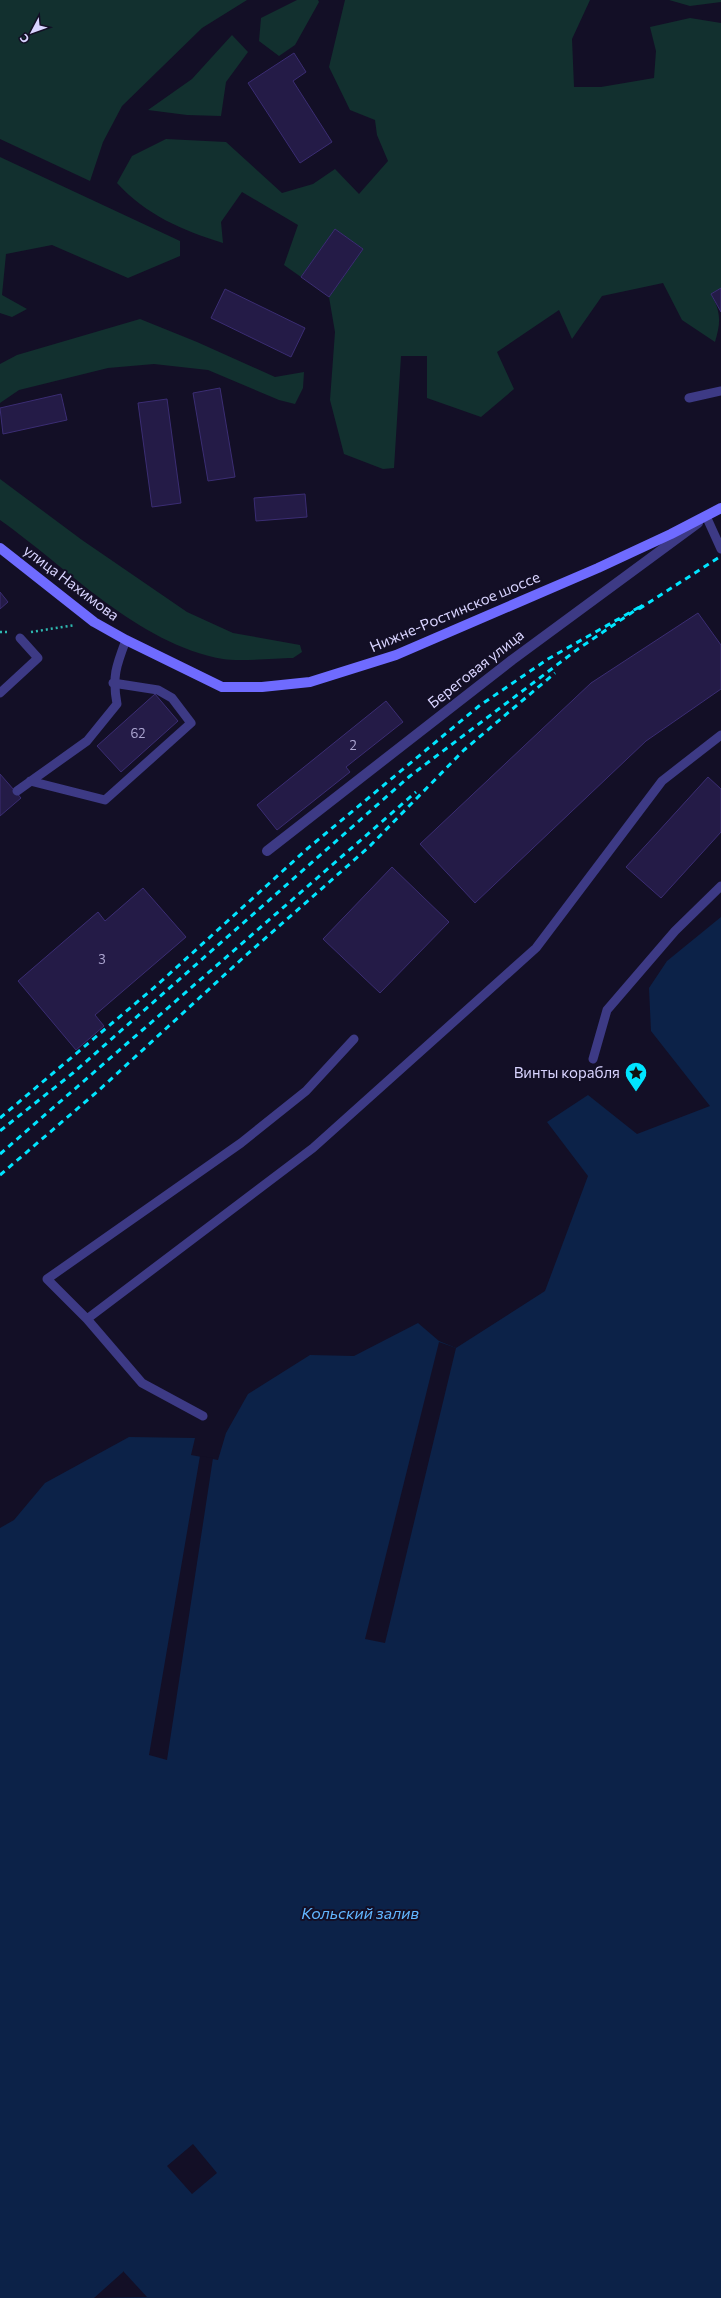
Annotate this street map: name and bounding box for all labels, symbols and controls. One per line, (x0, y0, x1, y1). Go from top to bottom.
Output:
north arrow (12, 12, 52, 52)
text: С (16, 31, 31, 46)
street label: улица Нахимова (20, 540, 123, 624)
street label: Нижне-Ростинское шоссе (367, 567, 543, 655)
street label: Береговая улица (424, 625, 527, 711)
house number: 62 (130, 725, 146, 741)
house number: 2 (349, 737, 357, 753)
house number: 3 (98, 951, 106, 967)
place icon: Винты корабля (623, 1060, 649, 1093)
place label: Винты корабля (514, 1063, 620, 1081)
water label: Кольский залив (301, 1903, 419, 1922)

